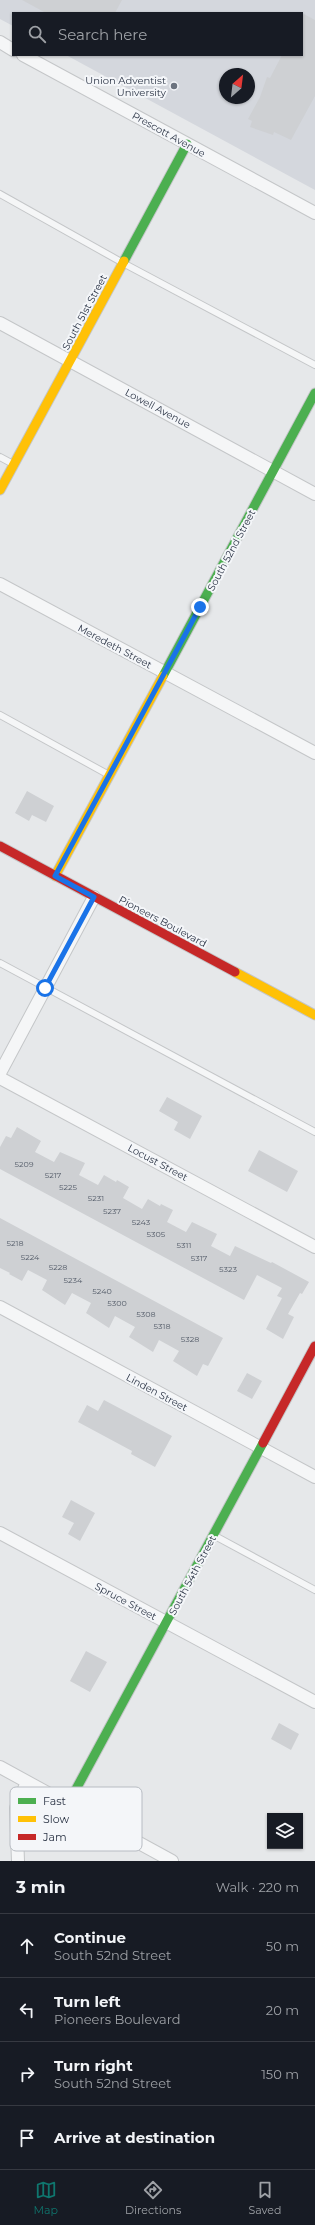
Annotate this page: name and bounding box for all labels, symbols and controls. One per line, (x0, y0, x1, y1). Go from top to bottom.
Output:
search box (12, 12, 303, 56)
icon: search (26, 23, 48, 45)
text: Search here (58, 25, 147, 44)
north arrow (219, 68, 255, 104)
place label: Union Adventist University (85, 74, 167, 99)
marker: Union Adventist University (169, 81, 179, 91)
street label: Prescott Avenue (130, 109, 208, 160)
street label: South 51st Street (59, 272, 110, 352)
street label: Lowell Avenue (123, 386, 193, 431)
street label: South 52nd Street (205, 507, 258, 593)
route end (191, 598, 209, 616)
street label: Meredeth Street (76, 621, 154, 671)
street label: Pioneers Boulevard (117, 893, 209, 950)
route start (36, 979, 54, 997)
street label: Locust Street (125, 1141, 190, 1184)
house number: 5209 (14, 1159, 34, 1169)
house number: 5217 (45, 1170, 62, 1180)
house number: 5225 (59, 1182, 78, 1192)
house number: 5231 (88, 1193, 104, 1203)
house number: 5237 (103, 1206, 121, 1216)
house number: 5243 (132, 1217, 151, 1227)
house number: 5305 (147, 1229, 166, 1239)
house number: 5218 (6, 1238, 24, 1248)
house number: 5311 (177, 1240, 191, 1250)
house number: 5224 (21, 1252, 40, 1262)
house number: 5317 (191, 1253, 208, 1263)
house number: 5228 (49, 1262, 67, 1272)
house number: 5323 (219, 1264, 237, 1274)
house number: 5234 (64, 1275, 83, 1285)
house number: 5240 (92, 1286, 112, 1296)
house number: 5300 (107, 1298, 127, 1308)
house number: 5308 (136, 1309, 156, 1319)
house number: 5318 (154, 1321, 171, 1331)
house number: 5328 (181, 1334, 199, 1344)
street label: Linden Street (124, 1371, 190, 1414)
street label: South 54th Street (166, 1533, 219, 1617)
street label: Spruce Street (93, 1580, 159, 1623)
legend (10, 1787, 142, 1851)
text: Fast (43, 1794, 67, 1808)
text: Slow (43, 1812, 69, 1826)
map controls (267, 1813, 303, 1849)
button: layers (267, 1813, 303, 1849)
text: Jam (42, 1830, 67, 1844)
text: 3 min (16, 1877, 66, 1897)
text: Walk · 220 m (216, 1879, 299, 1895)
text: Continue (54, 1928, 126, 1947)
icon: ahead (16, 1935, 38, 1957)
text: 50 m (266, 1938, 299, 1954)
text: South 52nd Street (54, 1947, 171, 1963)
text: Turn left (54, 1992, 121, 2011)
icon: left (16, 1999, 38, 2021)
text: 20 m (266, 2002, 299, 2018)
text: Pioneers Boulevard (54, 2011, 181, 2027)
text: Turn right (54, 2056, 133, 2075)
icon: right (16, 2063, 38, 2085)
text: 150 m (261, 2066, 299, 2082)
text: South 52nd Street (54, 2075, 171, 2091)
icon: arrive (16, 2127, 38, 2149)
text: Arrive at destination (54, 2128, 215, 2147)
tab: Map (34, 2179, 58, 2217)
tab: Directions (125, 2179, 181, 2217)
tab: Saved (248, 2179, 281, 2217)

